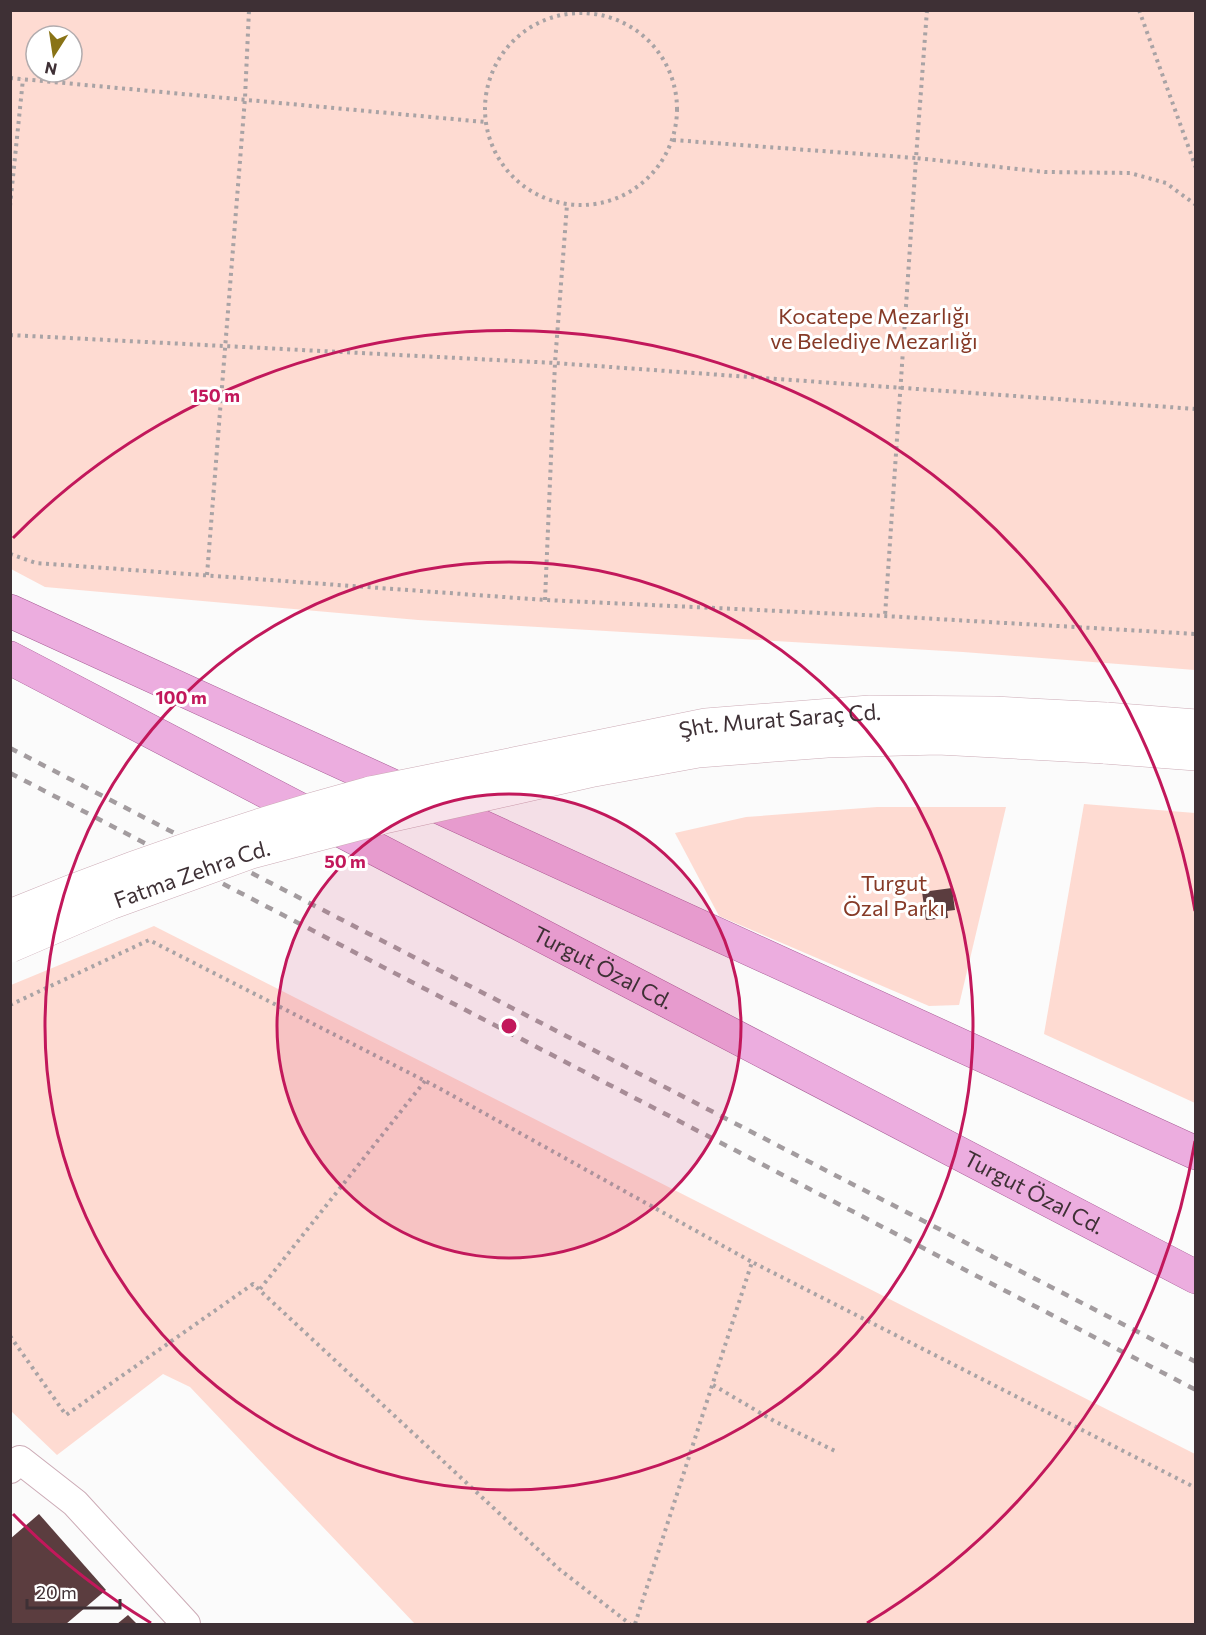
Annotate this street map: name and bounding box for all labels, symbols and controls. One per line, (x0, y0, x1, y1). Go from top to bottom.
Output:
north arrow (24, 24, 84, 84)
text: N (43, 59, 59, 80)
park label: Kocatepe Mezarlığı ve Belediye Mezarlığı (770, 302, 978, 354)
text: 150 m (190, 384, 240, 406)
text: 100 m (155, 686, 207, 708)
street label: Şht. Murat Saraç Cd. (676, 698, 881, 743)
street label: Fatma Zehra Cd. (110, 834, 273, 913)
text: 50 m (324, 850, 366, 872)
park label: Turgut Özal Parkı (843, 869, 945, 921)
street label: Turgut Özal Cd. (529, 919, 678, 1015)
centre of rings (499, 1016, 519, 1036)
street label: Turgut Özal Cd. (960, 1144, 1109, 1240)
scale bar (27, 1572, 120, 1610)
text: 20 m (36, 1581, 77, 1603)

